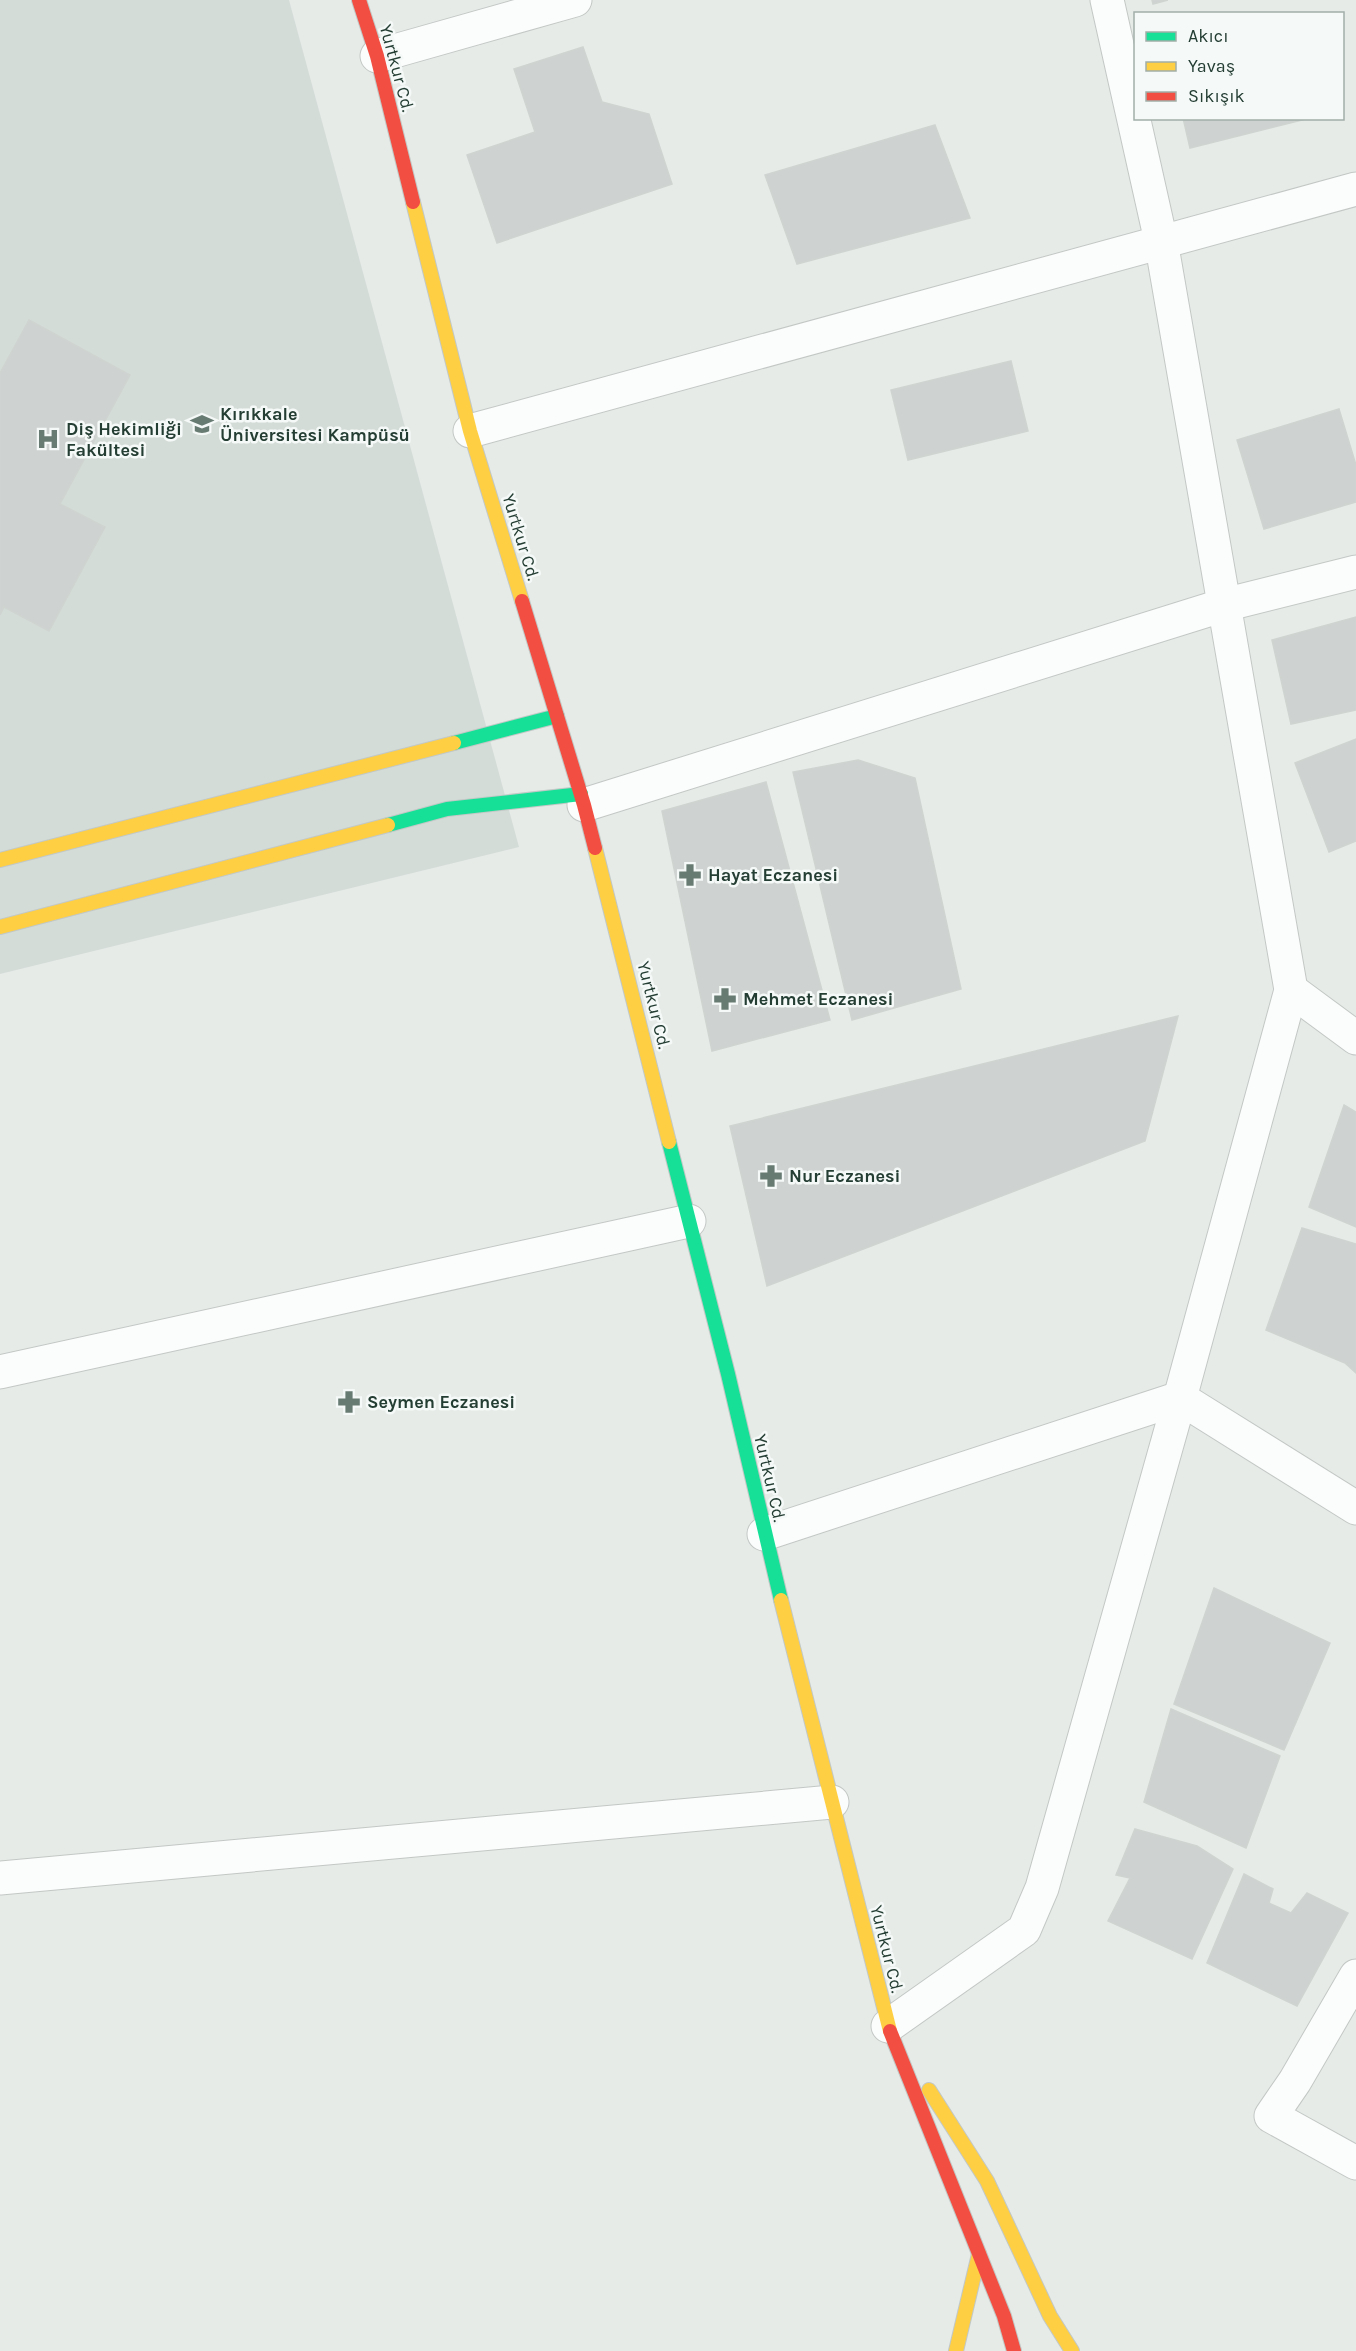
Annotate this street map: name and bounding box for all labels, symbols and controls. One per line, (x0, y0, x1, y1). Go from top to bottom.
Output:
legend (1134, 12, 1344, 120)
street label: Yurtkur Cd. (375, 22, 419, 114)
text: Akıcı (1188, 25, 1229, 47)
text: Yavaş (1188, 55, 1235, 77)
text: Sıkışık (1188, 85, 1245, 107)
place label: Kırıkkale Üniversitesi Kampüsü (220, 403, 410, 446)
school or university icon: Kırıkkale Üniversitesi Kampüsü (189, 411, 215, 437)
place label: Diş Hekimliği Fakültesi (66, 418, 182, 461)
hospital icon: Diş Hekimliği Fakültesi (35, 426, 61, 452)
street label: Yurtkur Cd. (497, 491, 545, 583)
pharmacy icon: Hayat Eczanesi (677, 862, 703, 888)
place label: Hayat Eczanesi (708, 864, 838, 886)
street label: Yurtkur Cd. (632, 959, 676, 1051)
pharmacy icon: Mehmet Eczanesi (712, 986, 738, 1012)
place label: Mehmet Eczanesi (743, 988, 893, 1010)
pharmacy icon: Nur Eczanesi (758, 1163, 784, 1189)
place label: Nur Eczanesi (789, 1165, 901, 1187)
pharmacy icon: Seymen Eczanesi (336, 1389, 362, 1415)
place label: Seymen Eczanesi (367, 1391, 515, 1413)
street label: Yurtkur Cd. (749, 1432, 791, 1524)
street label: Yurtkur Cd. (865, 1903, 909, 1995)

